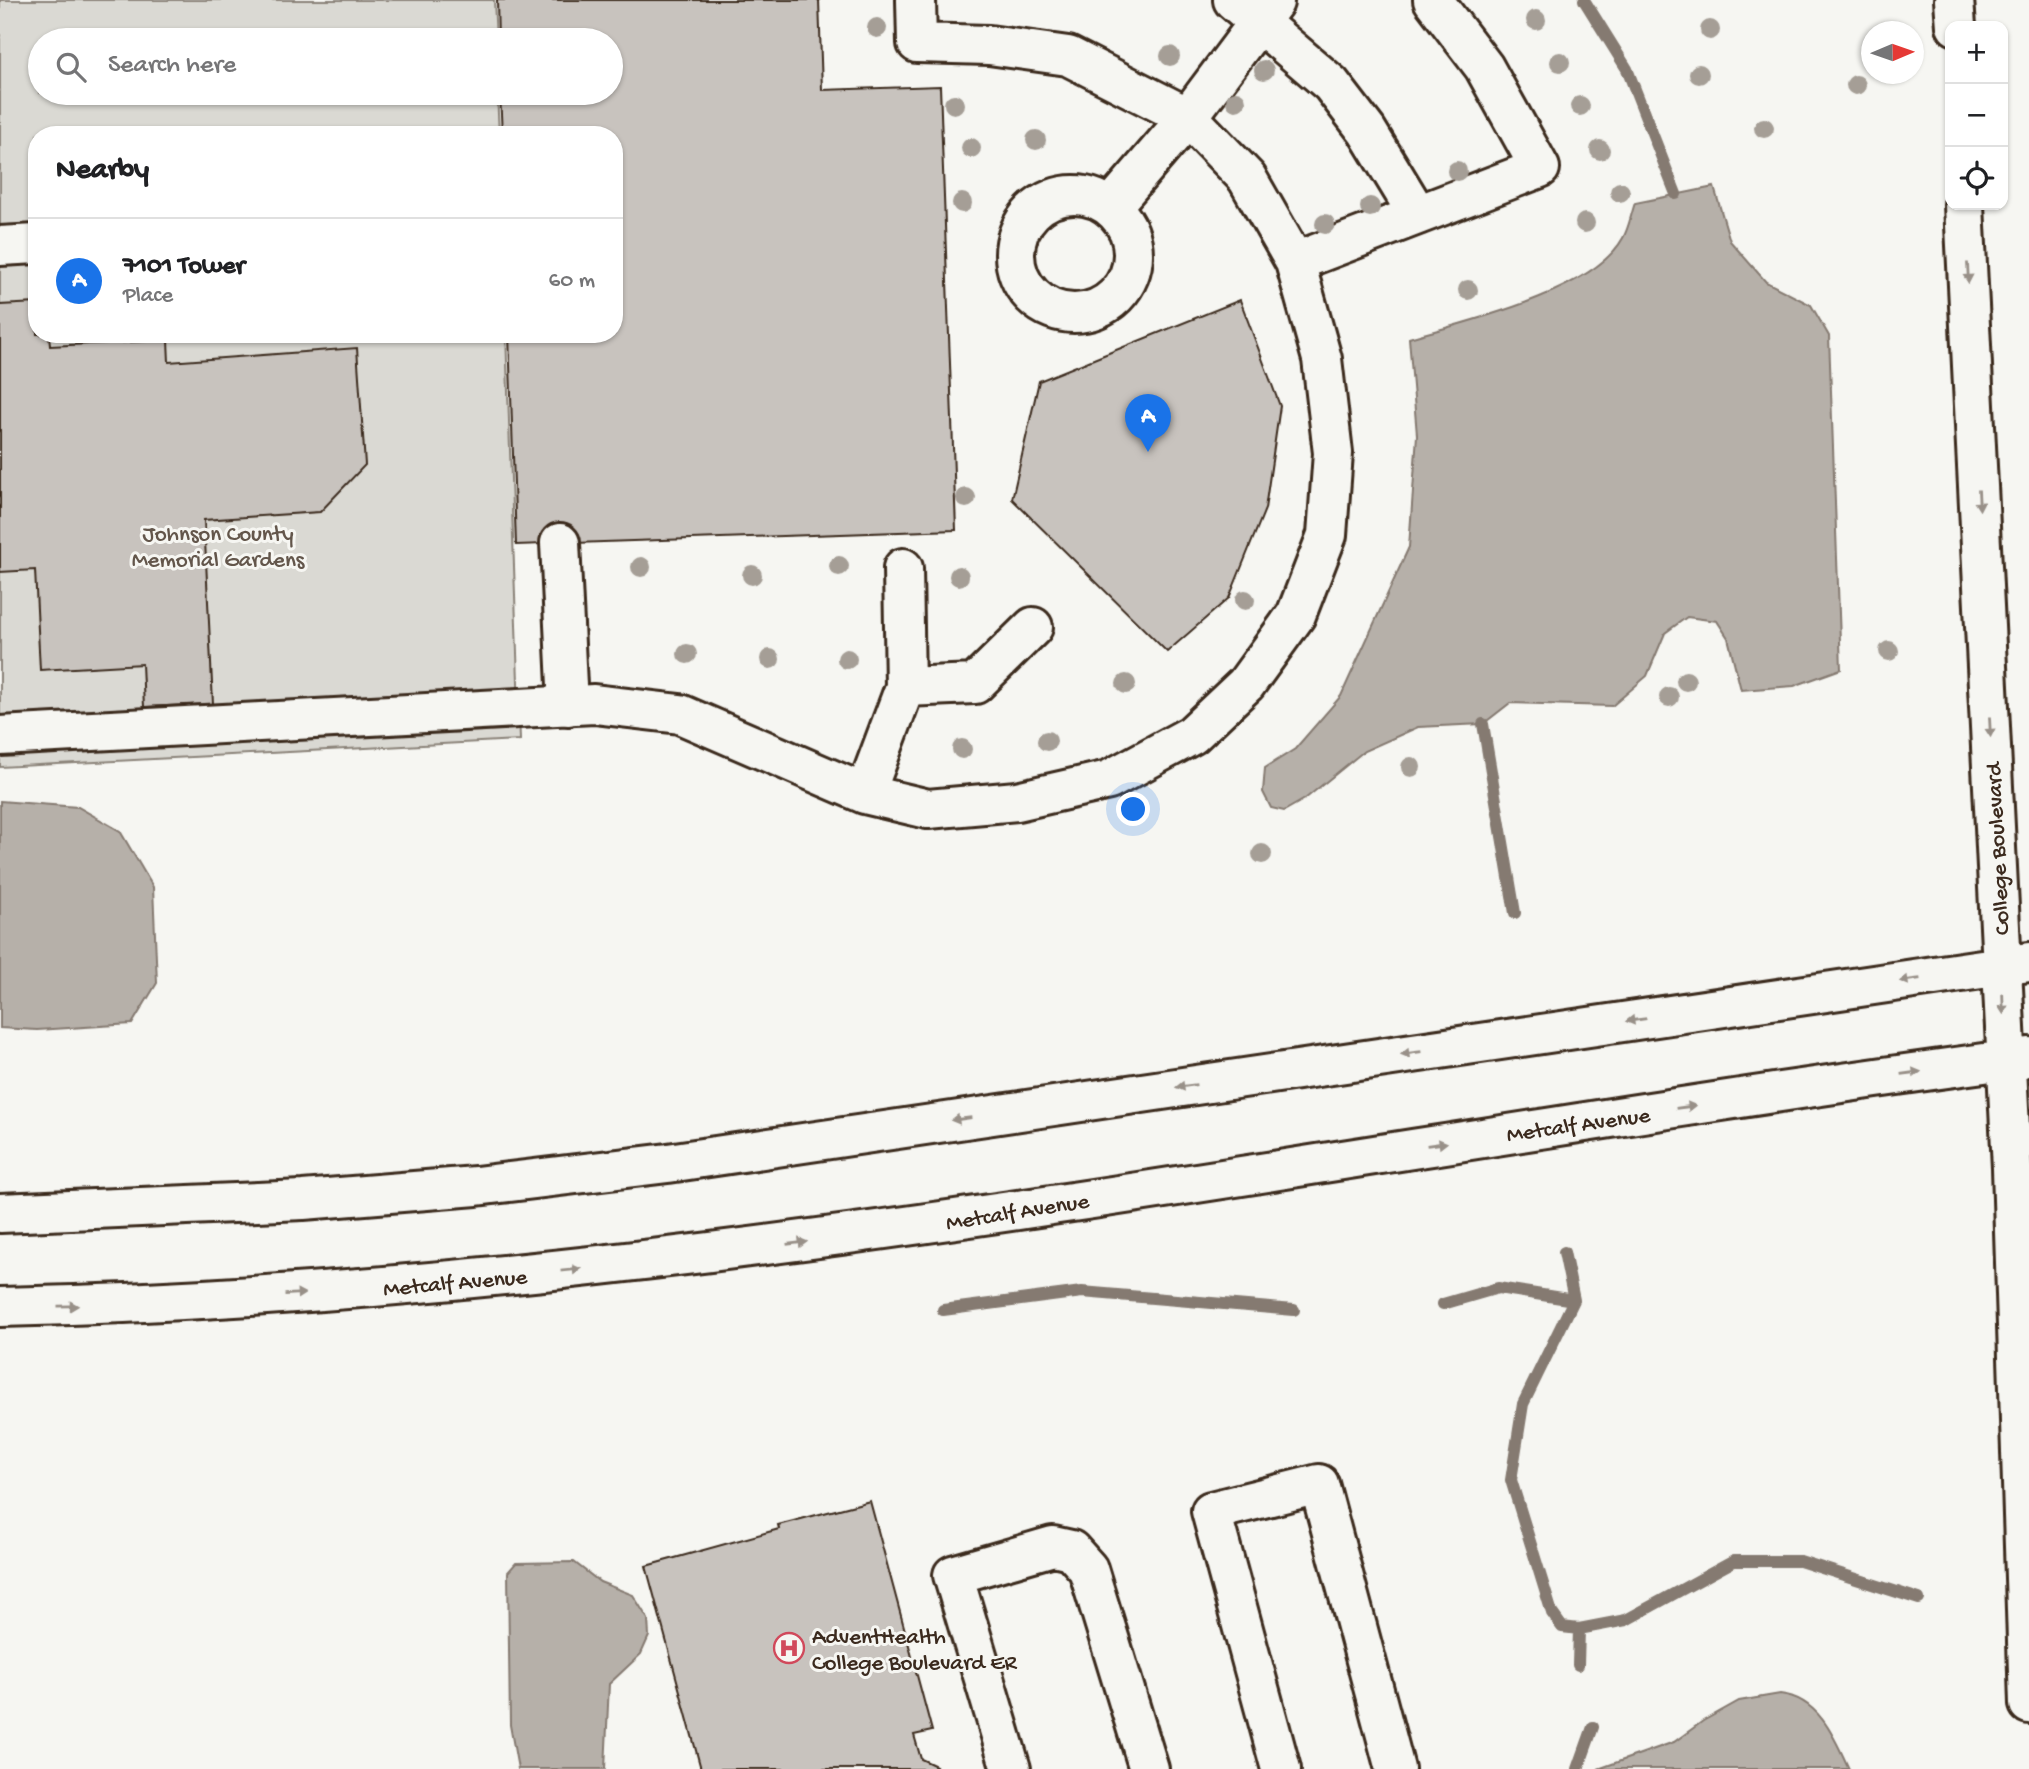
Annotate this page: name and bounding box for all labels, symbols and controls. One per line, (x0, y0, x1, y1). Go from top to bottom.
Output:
north arrow (1861, 21, 1924, 84)
map controls (1945, 21, 2008, 210)
button: + (1945, 21, 2008, 84)
search box (28, 28, 623, 105)
icon: search (52, 48, 90, 86)
text: Search here (108, 51, 236, 82)
button: − (1945, 84, 2008, 147)
button: locate (1945, 147, 2008, 210)
text: Nearby (56, 154, 149, 189)
text: 7101 Tower (123, 252, 245, 283)
one-way arrow (1962, 262, 1973, 284)
text: A (72, 268, 86, 295)
text: 60 m (549, 268, 595, 295)
text: Place (123, 283, 173, 310)
pin: A (1125, 394, 1171, 452)
one-way arrow (1974, 489, 1985, 511)
park label: Johnson County Memorial Gardens (132, 522, 305, 575)
one-way arrow (1985, 717, 1996, 739)
street label: College Boulevard (1981, 760, 2017, 936)
your location (1116, 792, 1150, 826)
one-way arrow (1899, 975, 1921, 986)
one-way arrow (1998, 993, 2009, 1015)
one-way arrow (1625, 1014, 1647, 1025)
one-way arrow (1400, 1047, 1422, 1058)
one-way arrow (1900, 1067, 1922, 1078)
one-way arrow (1175, 1080, 1197, 1091)
one-way arrow (1675, 1101, 1697, 1112)
street label: Metcalf Avenue (1505, 1103, 1653, 1150)
one-way arrow (950, 1113, 972, 1124)
one-way arrow (1426, 1138, 1448, 1149)
street label: Metcalf Avenue (944, 1189, 1092, 1238)
one-way arrow (786, 1238, 808, 1249)
street label: Metcalf Avenue (382, 1265, 530, 1304)
one-way arrow (560, 1265, 582, 1276)
one-way arrow (285, 1288, 307, 1299)
one-way arrow (57, 1300, 79, 1312)
place label: AdventHealth College Boulevard ER (812, 1625, 1018, 1678)
hospital icon: AdventHealth College Boulevard ER (772, 1631, 806, 1665)

